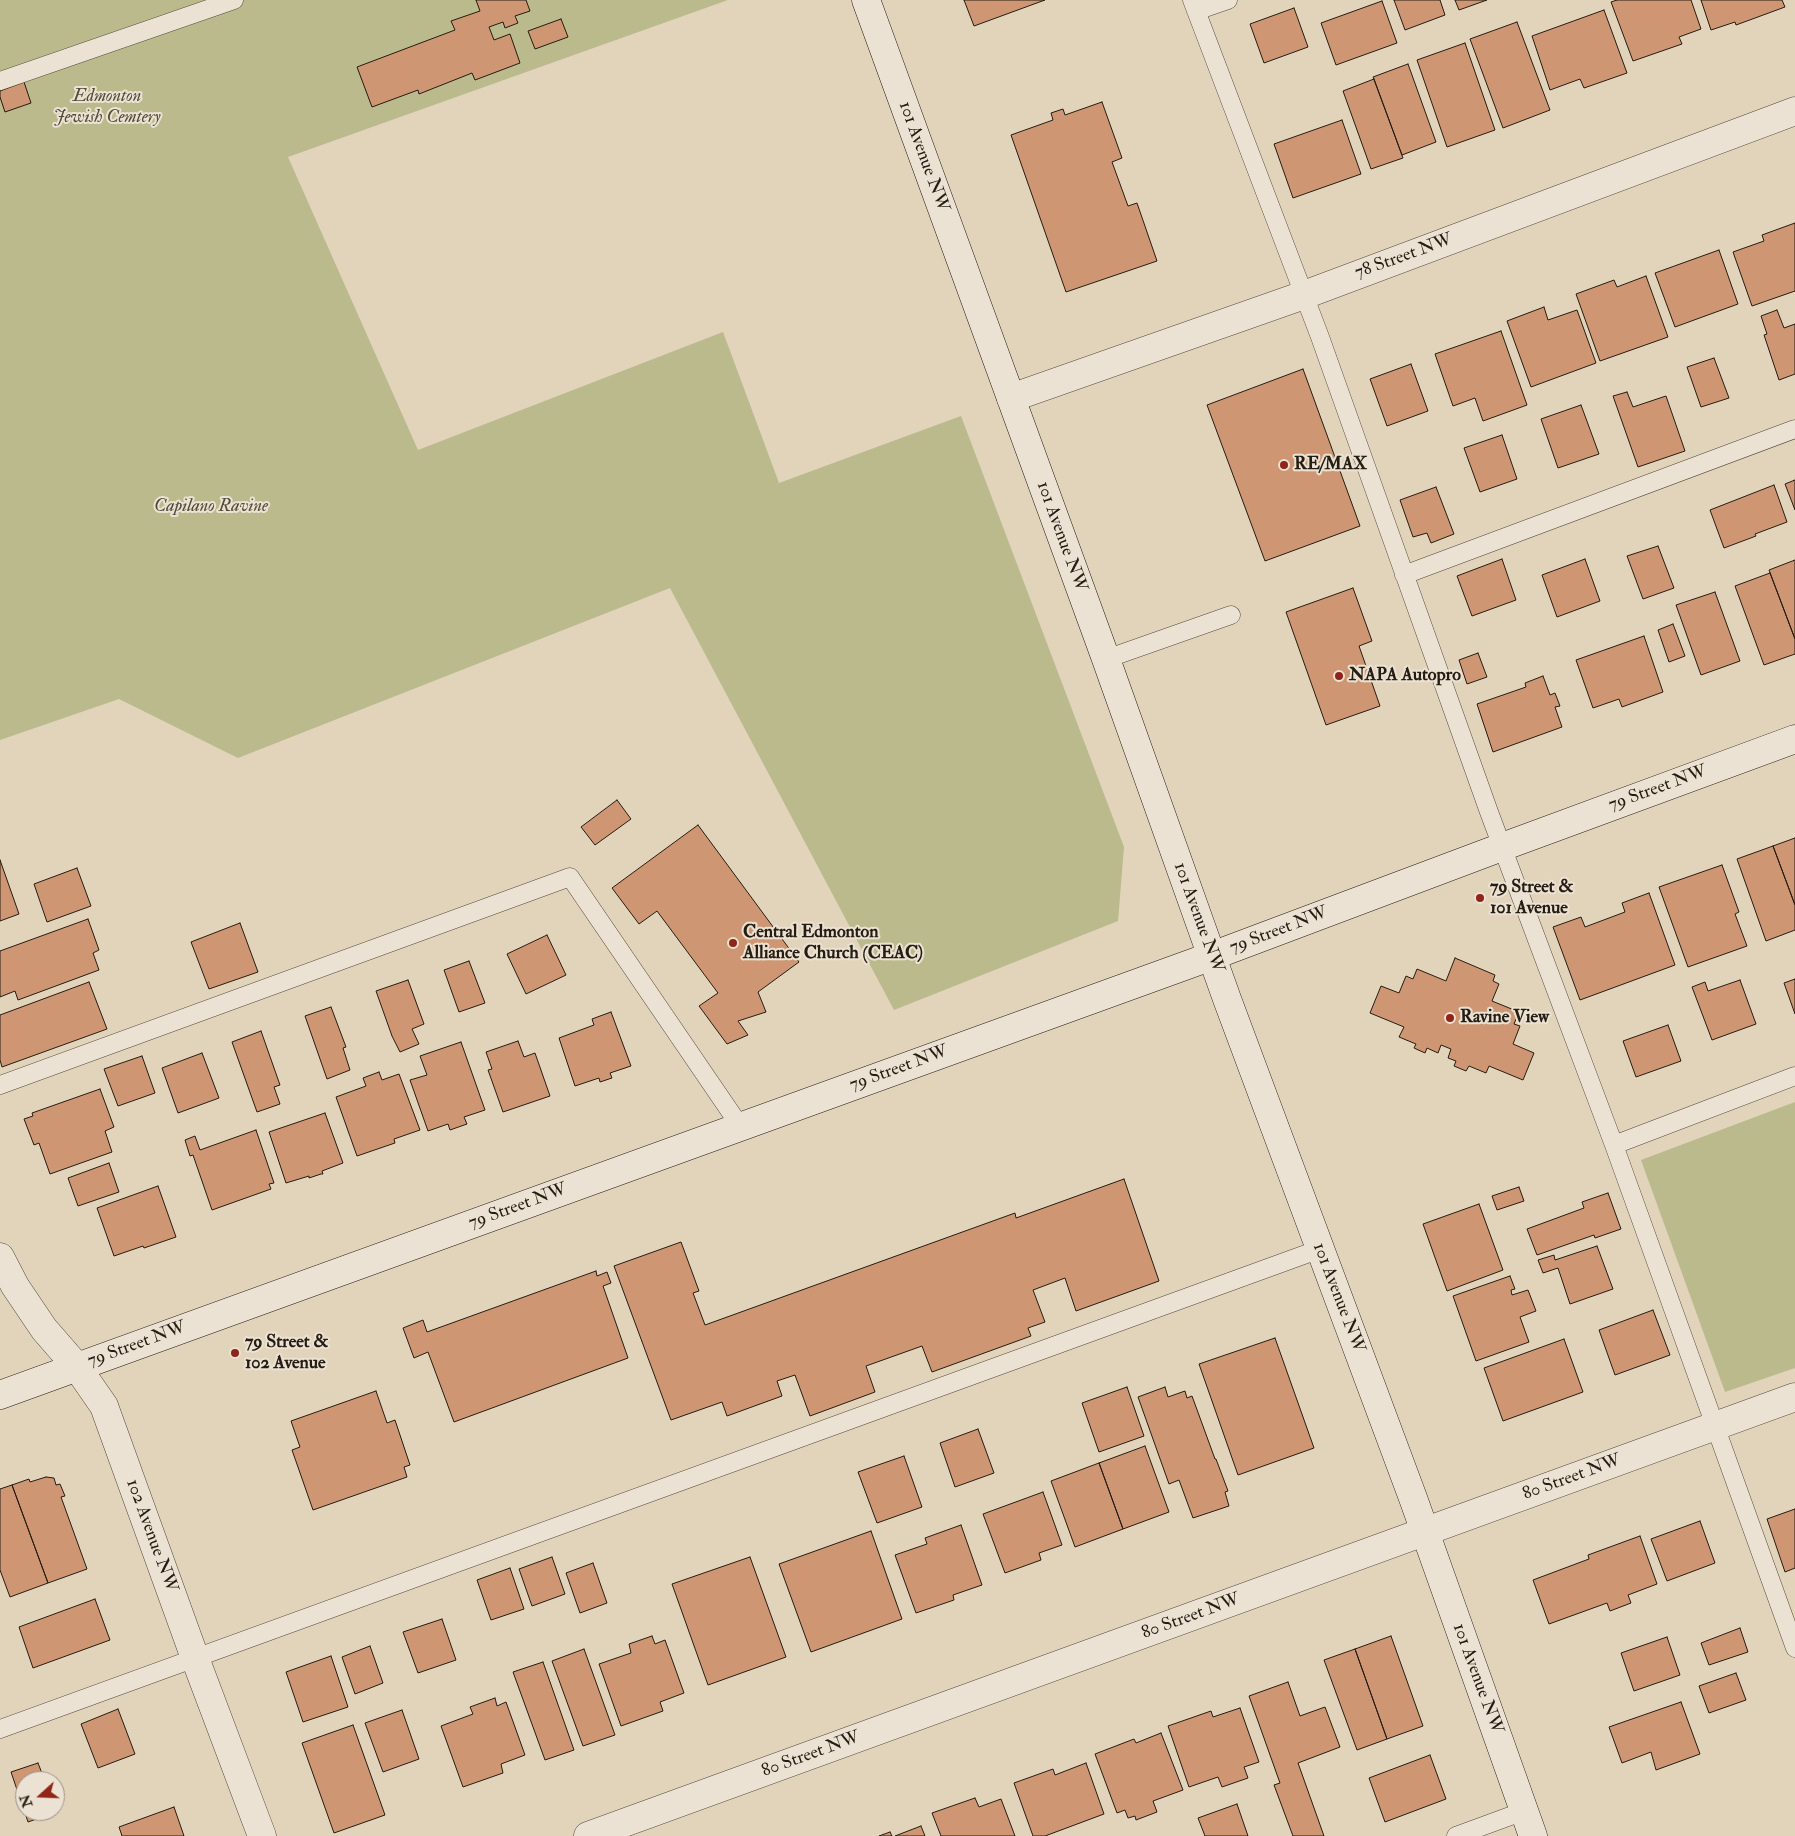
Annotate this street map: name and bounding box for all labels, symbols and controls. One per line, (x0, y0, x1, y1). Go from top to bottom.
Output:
park label: Edmonton Jewish Cemtery (53, 86, 161, 128)
street label: 101 Avenue NW (893, 99, 953, 215)
street label: 78 Street NW (1352, 229, 1456, 285)
place label: RE/MAX (1294, 454, 1367, 476)
marker: RE/MAX (1278, 459, 1290, 471)
street label: 101 Avenue NW (1031, 479, 1091, 595)
park label: Capilano Ravine (154, 496, 268, 518)
place label: NAPA Autopro (1349, 665, 1461, 687)
marker: NAPA Autopro (1333, 670, 1345, 682)
street label: 79 Street NW (1606, 761, 1710, 817)
street label: 101 Avenue NW (1168, 860, 1228, 976)
place label: 79 Street & 101 Avenue (1490, 877, 1573, 920)
marker: 79 Street & 101 Avenue (1474, 892, 1486, 904)
street label: 79 Street NW (1227, 902, 1331, 960)
place label: Central Edmonton Alliance Church (CEAC) (743, 922, 923, 964)
marker: Central Edmonton Alliance Church (CEAC) (727, 937, 739, 949)
place label: Ravine View (1460, 1007, 1549, 1029)
marker: Ravine View (1444, 1012, 1456, 1024)
street label: 79 Street NW (847, 1041, 951, 1097)
street label: 79 Street NW (466, 1179, 570, 1235)
street label: 101 Avenue NW (1307, 1240, 1369, 1356)
street label: 79 Street NW (85, 1317, 189, 1373)
place label: 79 Street & 102 Avenue (245, 1332, 328, 1375)
marker: 79 Street & 102 Avenue (229, 1347, 241, 1359)
street label: 80 Street NW (1520, 1450, 1624, 1506)
street label: 102 Avenue NW (121, 1476, 181, 1596)
street label: 80 Street NW (1139, 1589, 1243, 1645)
street label: 101 Avenue NW (1447, 1621, 1507, 1737)
street label: 80 Street NW (759, 1727, 863, 1783)
north arrow (15, 1771, 65, 1821)
text: N (16, 1792, 37, 1810)

